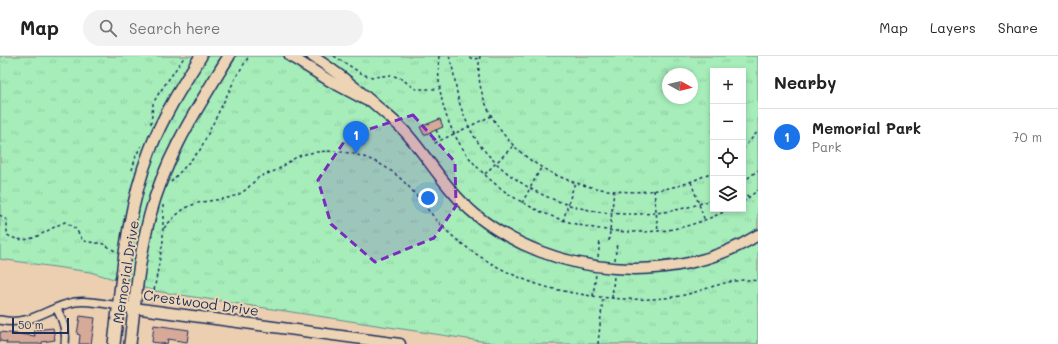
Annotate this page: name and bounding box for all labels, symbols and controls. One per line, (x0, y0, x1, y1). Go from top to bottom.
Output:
search box (83, 10, 363, 46)
text: Map (20, 15, 59, 40)
icon: search (97, 17, 119, 39)
text: Search here (129, 18, 220, 38)
text: Map (879, 18, 908, 37)
text: Layers (930, 18, 976, 37)
text: Share (998, 18, 1038, 37)
north arrow (662, 68, 698, 104)
map controls (710, 68, 746, 212)
button: + (710, 68, 746, 104)
text: Nearby (774, 71, 836, 93)
button: − (710, 104, 746, 140)
text: Memorial Park (812, 118, 921, 138)
pin: 1 (343, 121, 369, 154)
text: 1 (784, 128, 790, 145)
text: 70 m (1012, 128, 1042, 145)
text: Park (812, 138, 841, 155)
button: locate (710, 140, 746, 176)
button: layers (710, 176, 746, 212)
your location (418, 188, 438, 208)
street label: Memorial Drive (108, 219, 143, 325)
street label: Crestwood Drive (142, 285, 260, 320)
scale bar (12, 316, 69, 335)
text: 50 m (18, 317, 44, 332)

